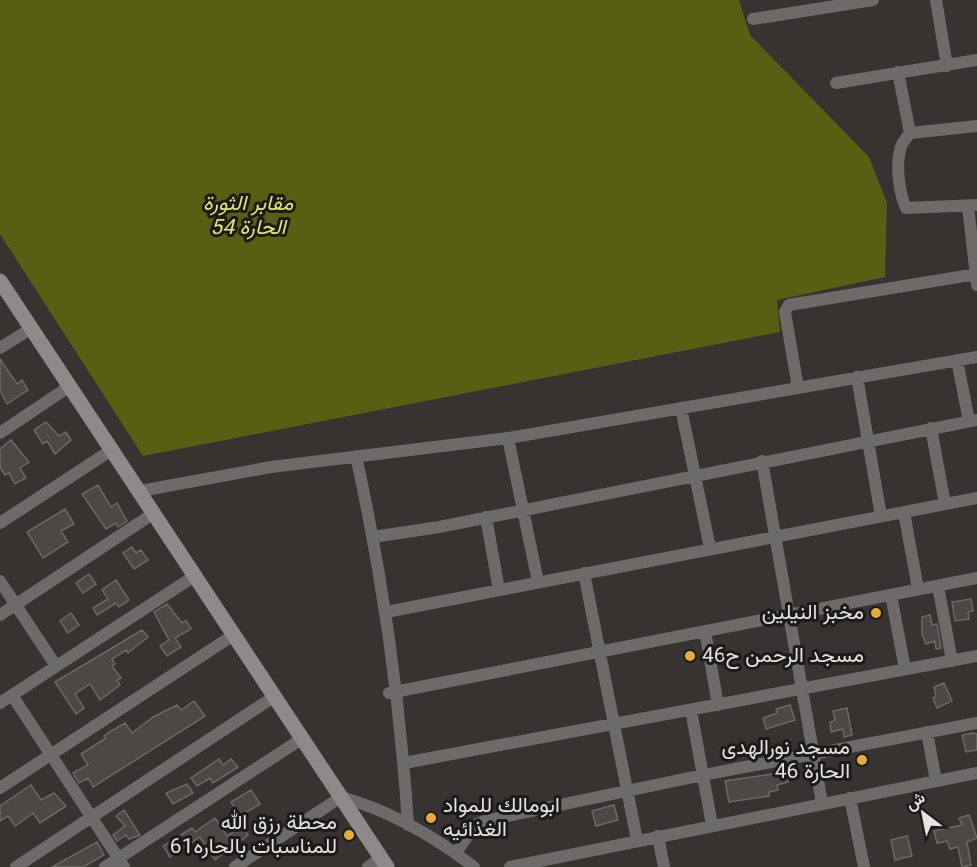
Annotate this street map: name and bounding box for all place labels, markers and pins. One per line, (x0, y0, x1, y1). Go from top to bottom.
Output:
place label: مخبز النيلين (762, 597, 864, 630)
marker: مخبز النيلين (869, 606, 883, 620)
place label: مسجد الرحمن ح46 (702, 640, 864, 673)
marker: مسجد الرحمن ح46 (683, 649, 697, 663)
place label: مسجد نورالهدى الحارة 46 (722, 732, 850, 789)
marker: مسجد نورالهدى الحارة 46 (855, 753, 869, 767)
place label: ابومالك للمواد الغذائيه (443, 790, 560, 847)
place label: محطة رزق الله للمناسبات بالحاره61 (170, 807, 337, 864)
marker: ابومالك للمواد الغذائيه (424, 811, 438, 825)
marker: محطة رزق الله للمناسبات بالحاره61 (342, 828, 356, 842)

